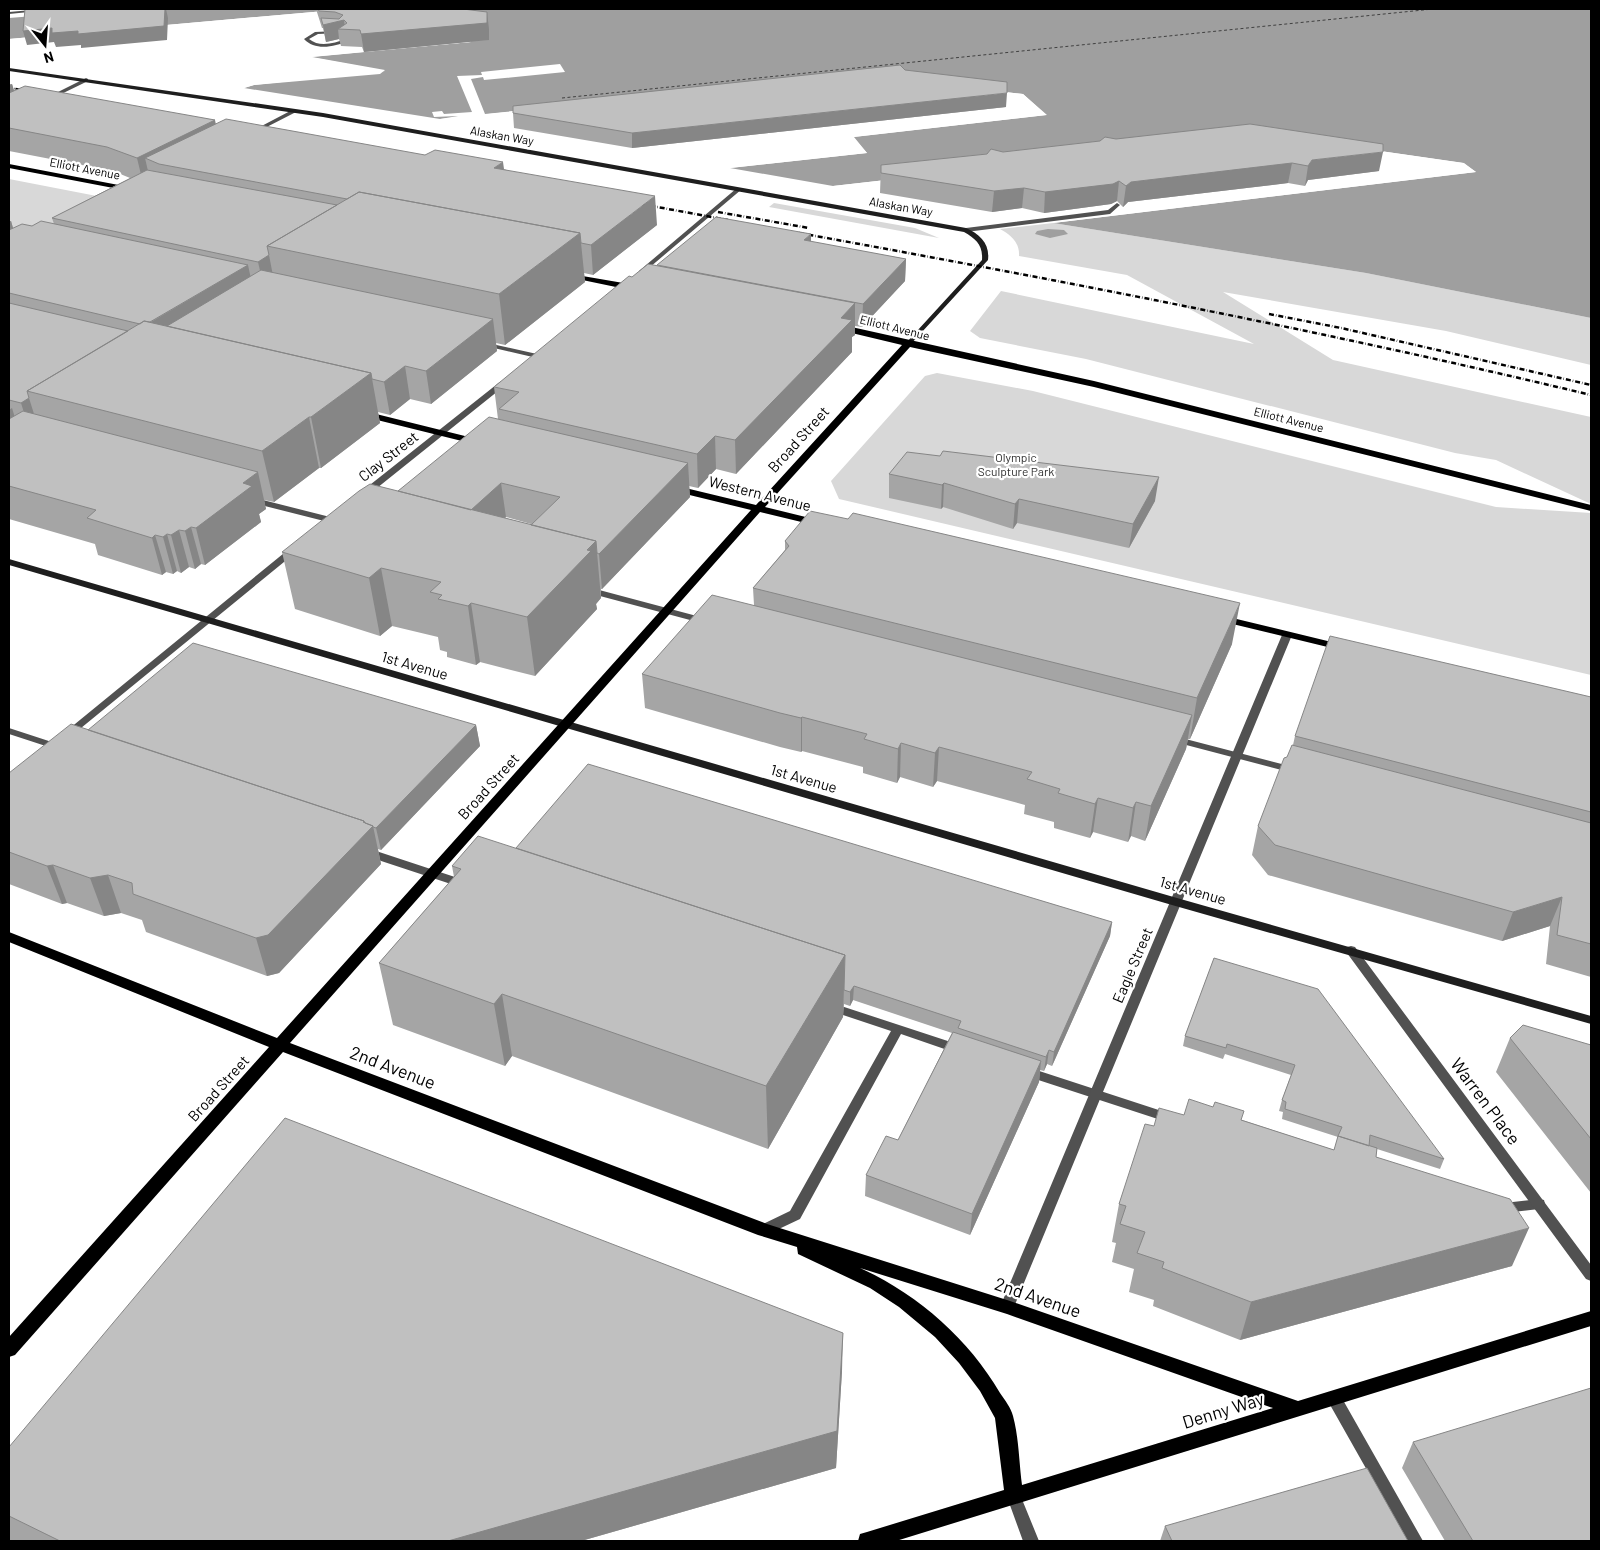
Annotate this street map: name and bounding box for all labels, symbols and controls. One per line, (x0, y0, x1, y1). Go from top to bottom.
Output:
north arrow (20, 20, 70, 70)
text: N (42, 48, 56, 67)
street label: Alaskan Way (469, 123, 535, 148)
street label: Elliott Avenue (49, 154, 121, 182)
street label: Alaskan Way (868, 194, 934, 219)
street label: Elliott Avenue (859, 312, 931, 342)
street label: Broad Street (764, 402, 832, 476)
street label: Elliott Avenue (1253, 404, 1325, 434)
street label: Clay Street (354, 427, 422, 485)
park label: Olympic Sculpture Park (978, 450, 1054, 478)
street label: Western Avenue (707, 472, 813, 514)
street label: 1st Avenue (380, 647, 450, 683)
street label: Broad Street (454, 749, 522, 823)
street label: 1st Avenue (769, 760, 839, 796)
street label: 1st Avenue (1158, 872, 1228, 908)
street label: Eagle Street (1108, 925, 1156, 1005)
street label: 2nd Avenue (347, 1041, 439, 1093)
street label: Broad Street (184, 1051, 252, 1125)
street label: Warren Place (1446, 1053, 1526, 1149)
street label: 2nd Avenue (992, 1272, 1084, 1322)
street label: Denny Way (1180, 1387, 1266, 1433)

